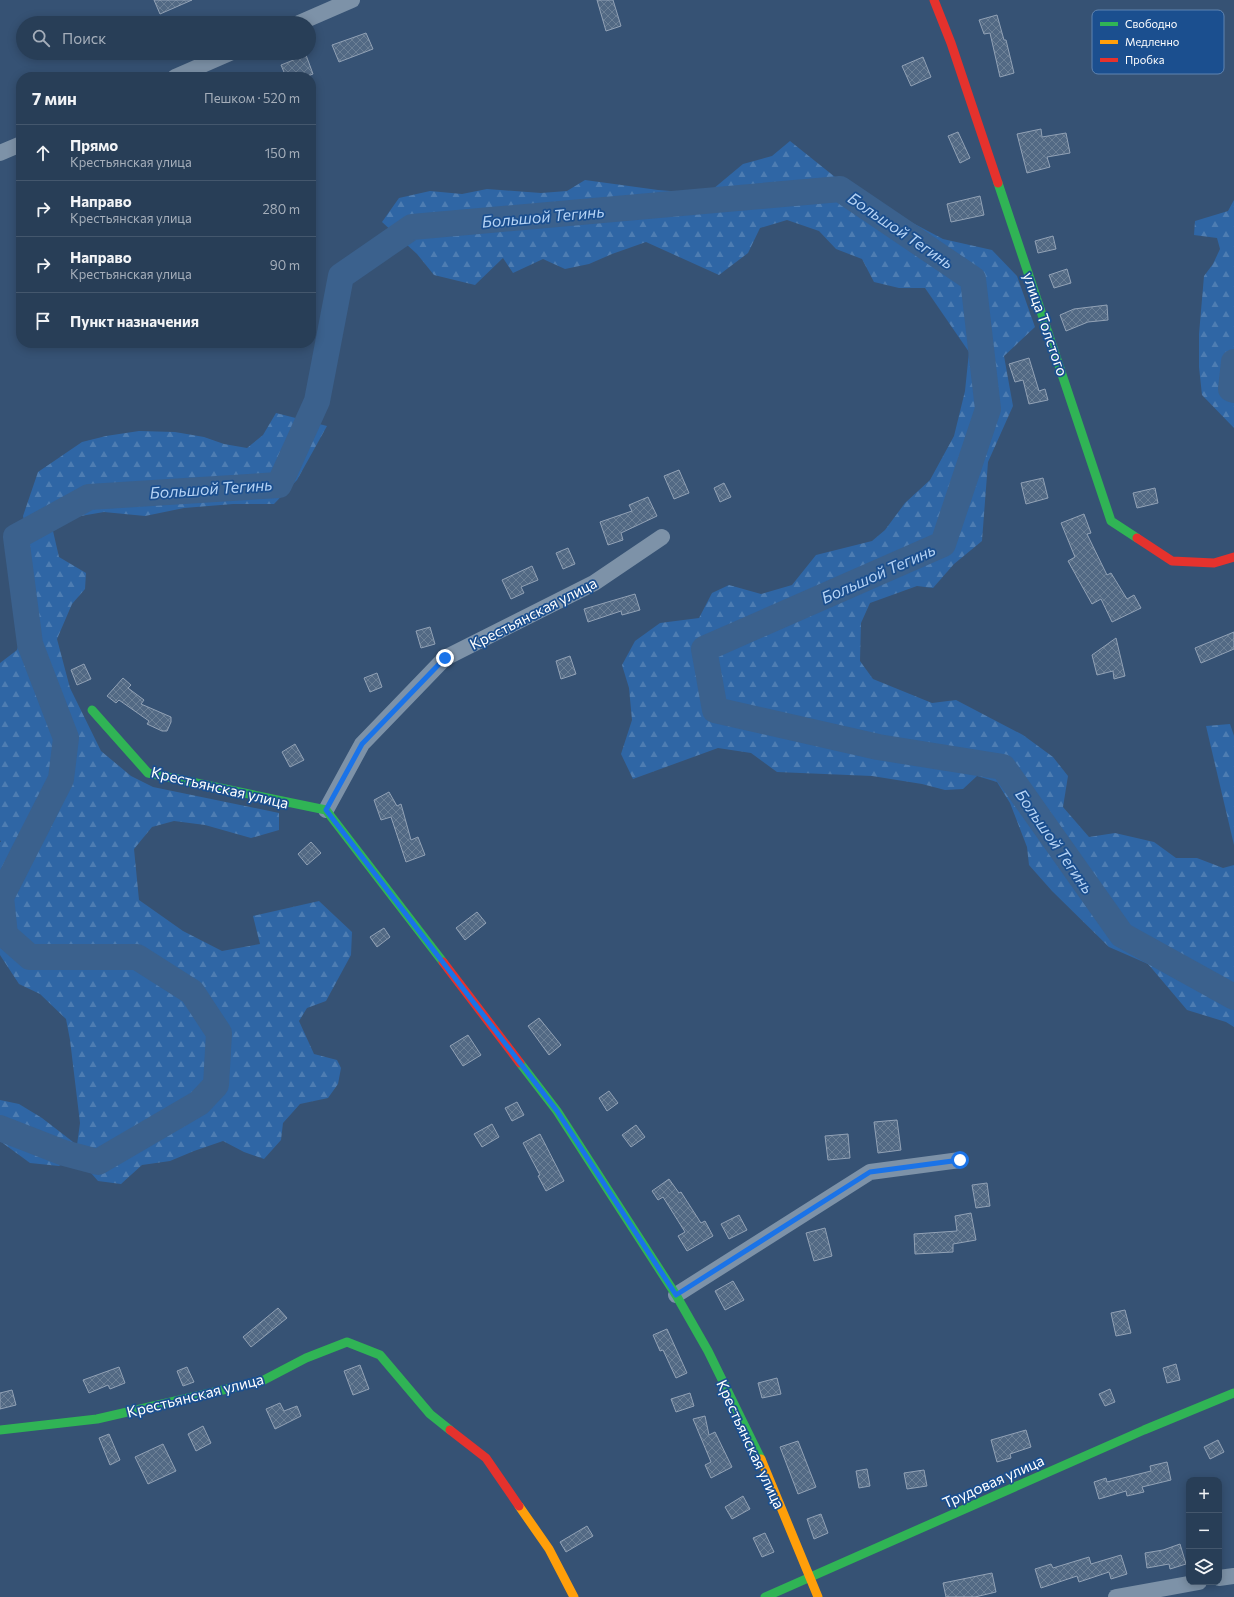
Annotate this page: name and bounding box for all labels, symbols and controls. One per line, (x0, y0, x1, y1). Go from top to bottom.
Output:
legend (1092, 10, 1224, 74)
search box (16, 16, 316, 60)
text: Свободно (1125, 17, 1178, 30)
icon: search (30, 27, 52, 49)
text: Поиск (62, 29, 106, 47)
text: Медленно (1125, 35, 1180, 48)
text: Пробка (1125, 53, 1164, 66)
text: 7 мин (32, 88, 77, 109)
text: Пешком · 520 m (204, 90, 300, 106)
text: Прямо (70, 136, 118, 154)
icon: ahead (32, 142, 54, 164)
text: 150 m (265, 145, 300, 161)
text: Крестьянская улица (70, 154, 192, 170)
water label: Большой Тегинь (845, 188, 957, 272)
text: Направо (70, 192, 132, 210)
icon: right (32, 198, 54, 220)
text: 280 m (263, 201, 300, 217)
water label: Большой Тегинь (481, 201, 605, 231)
text: Крестьянская улица (70, 210, 192, 226)
text: Направо (70, 248, 132, 266)
icon: right (32, 254, 54, 276)
text: 90 m (270, 257, 300, 273)
text: Крестьянская улица (70, 266, 192, 282)
street label: улица Толстого (1020, 270, 1072, 378)
icon: arrive (32, 310, 54, 332)
text: Пункт назначения (70, 312, 199, 330)
water label: Большой Тегинь (149, 474, 273, 502)
water label: Большой Тегинь (818, 539, 938, 607)
street label: Крестьянская улица (466, 573, 600, 653)
route end (436, 649, 454, 667)
street label: Крестьянская улица (150, 762, 290, 812)
water label: Большой Тегинь (1012, 785, 1098, 897)
route start (951, 1151, 969, 1169)
street label: Крестьянская улица (125, 1369, 265, 1421)
street label: Крестьянская улица (713, 1377, 789, 1511)
street label: Трудовая улица (939, 1451, 1047, 1511)
map controls (1186, 1477, 1222, 1585)
button: + (1186, 1477, 1222, 1513)
button: − (1186, 1513, 1222, 1549)
button: layers (1186, 1549, 1222, 1585)

